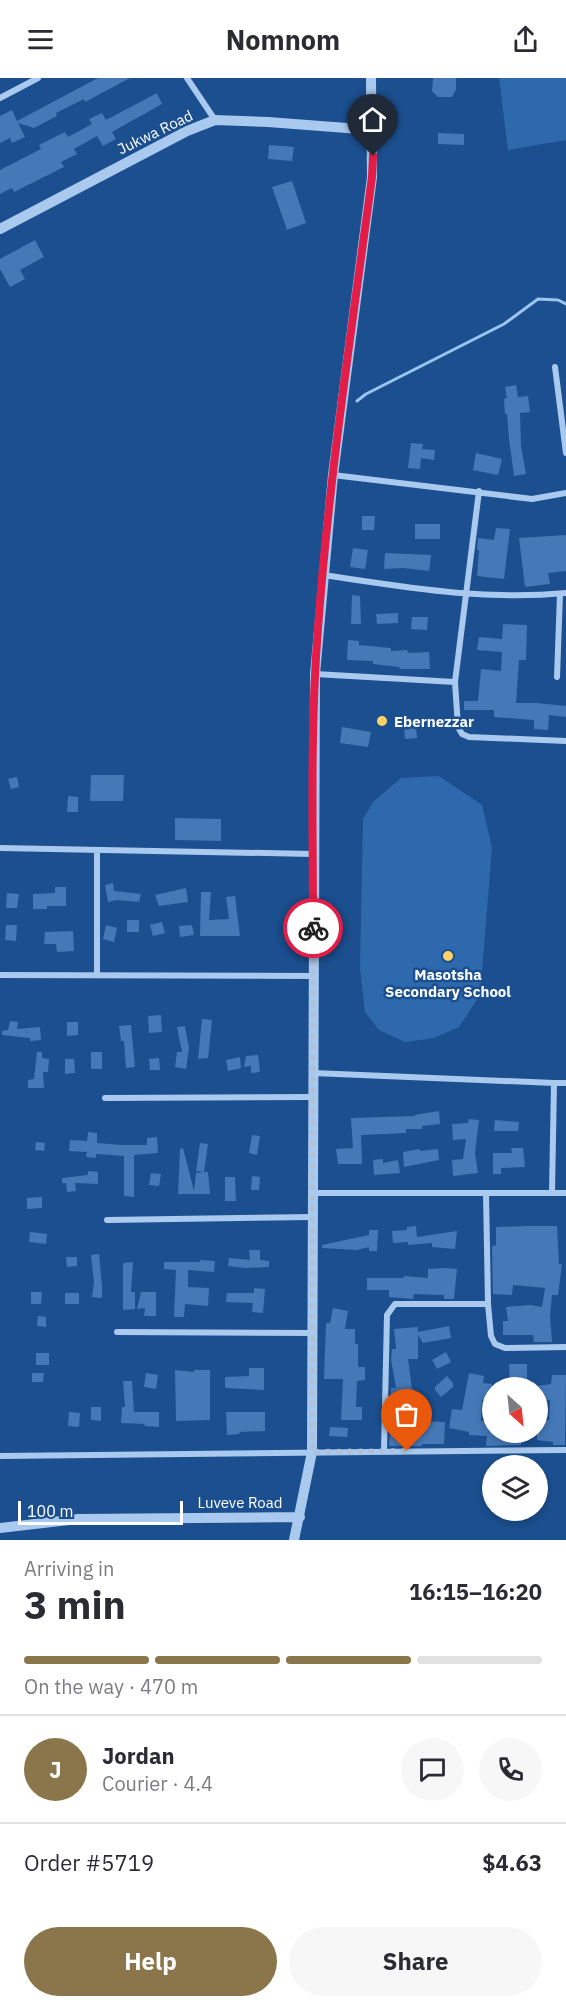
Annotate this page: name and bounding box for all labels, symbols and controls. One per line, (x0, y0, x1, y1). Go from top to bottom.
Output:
text: Nomnom (226, 22, 340, 57)
icon: menu (24, 23, 57, 56)
icon: share (509, 23, 542, 56)
pin (347, 94, 398, 156)
icon: home (356, 103, 389, 136)
street label: Jukwa Road (114, 106, 196, 158)
place label: Ebernezzar (394, 712, 474, 731)
marker: Ebernezzar (375, 714, 389, 728)
courier (283, 898, 343, 958)
icon: bike (297, 912, 330, 945)
marker: Masotsha Secondary School (441, 949, 455, 963)
place label: Masotsha Secondary School (385, 965, 511, 1001)
north arrow (482, 1377, 548, 1443)
map controls (482, 1377, 548, 1521)
pin (381, 1389, 432, 1451)
icon: bag (390, 1398, 423, 1431)
button: layers (482, 1455, 548, 1521)
street label: Luveve Road (198, 1493, 282, 1512)
scale bar (18, 1498, 183, 1526)
text: 100 m (27, 1501, 74, 1521)
text: Arriving in (24, 1555, 114, 1582)
text: 16:15–16:20 (409, 1577, 542, 1606)
text: 3 min (24, 1579, 126, 1630)
text: On the way · 470 m (24, 1673, 198, 1700)
button: chat (401, 1738, 464, 1801)
button: phone (479, 1738, 542, 1801)
text: Jordan (102, 1741, 175, 1770)
text: J (49, 1755, 62, 1784)
text: Courier · 4.4 (102, 1770, 213, 1797)
text: Order #5719 (24, 1848, 154, 1877)
text: $4.63 (482, 1848, 542, 1877)
button: Help (24, 1927, 277, 1996)
button: Share (289, 1927, 542, 1996)

